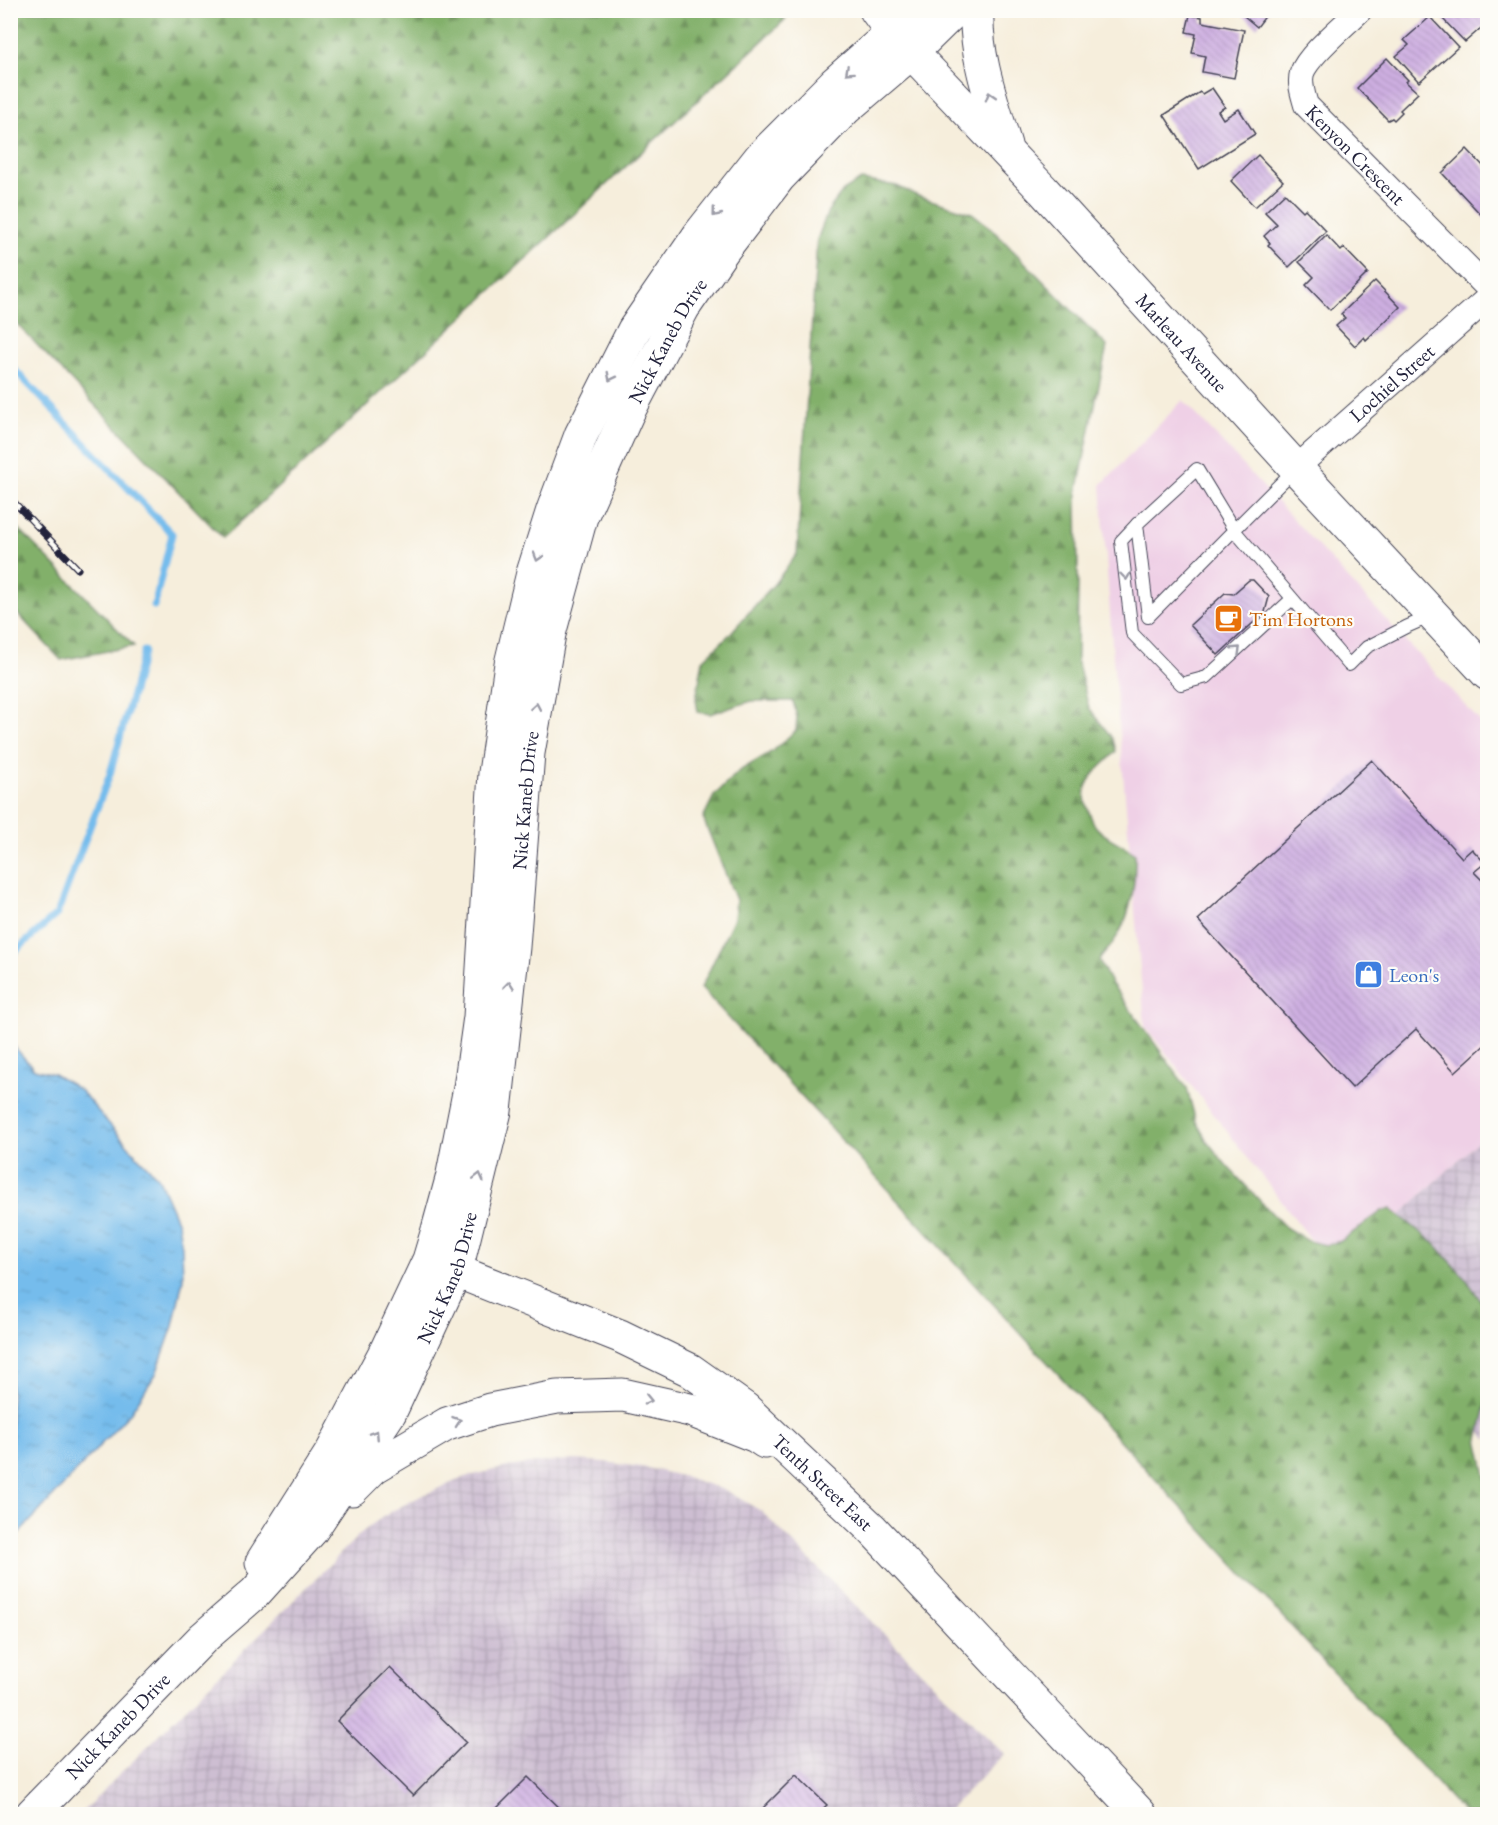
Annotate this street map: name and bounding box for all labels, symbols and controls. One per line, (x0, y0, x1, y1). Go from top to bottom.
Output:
one-way arrow (845, 64, 856, 75)
one-way arrow (985, 91, 997, 102)
street label: Kenyon Crescent (1300, 99, 1412, 211)
one-way arrow (713, 206, 724, 217)
street label: Nick Kaneb Drive (622, 273, 713, 408)
street label: Marleau Avenue (1130, 288, 1234, 398)
street label: Lochiel Street (1344, 338, 1441, 428)
one-way arrow (606, 370, 618, 381)
one-way arrow (533, 551, 546, 562)
one-way arrow (1119, 572, 1131, 581)
cafe icon: Tim Hortons (1212, 603, 1244, 635)
place label: Tim Hortons (1249, 606, 1353, 632)
one-way arrow (1230, 646, 1241, 657)
one-way arrow (529, 703, 542, 713)
street label: Nick Kaneb Drive (506, 729, 545, 871)
shop icon: Leon's (1352, 959, 1384, 991)
place label: Leon's (1389, 962, 1439, 988)
one-way arrow (502, 980, 515, 989)
one-way arrow (471, 1172, 484, 1182)
street label: Nick Kaneb Drive (411, 1209, 483, 1348)
one-way arrow (643, 1393, 653, 1406)
one-way arrow (451, 1416, 461, 1428)
street label: Tenth Street East (767, 1428, 879, 1537)
one-way arrow (368, 1430, 379, 1441)
street label: Nick Kaneb Drive (60, 1667, 176, 1785)

